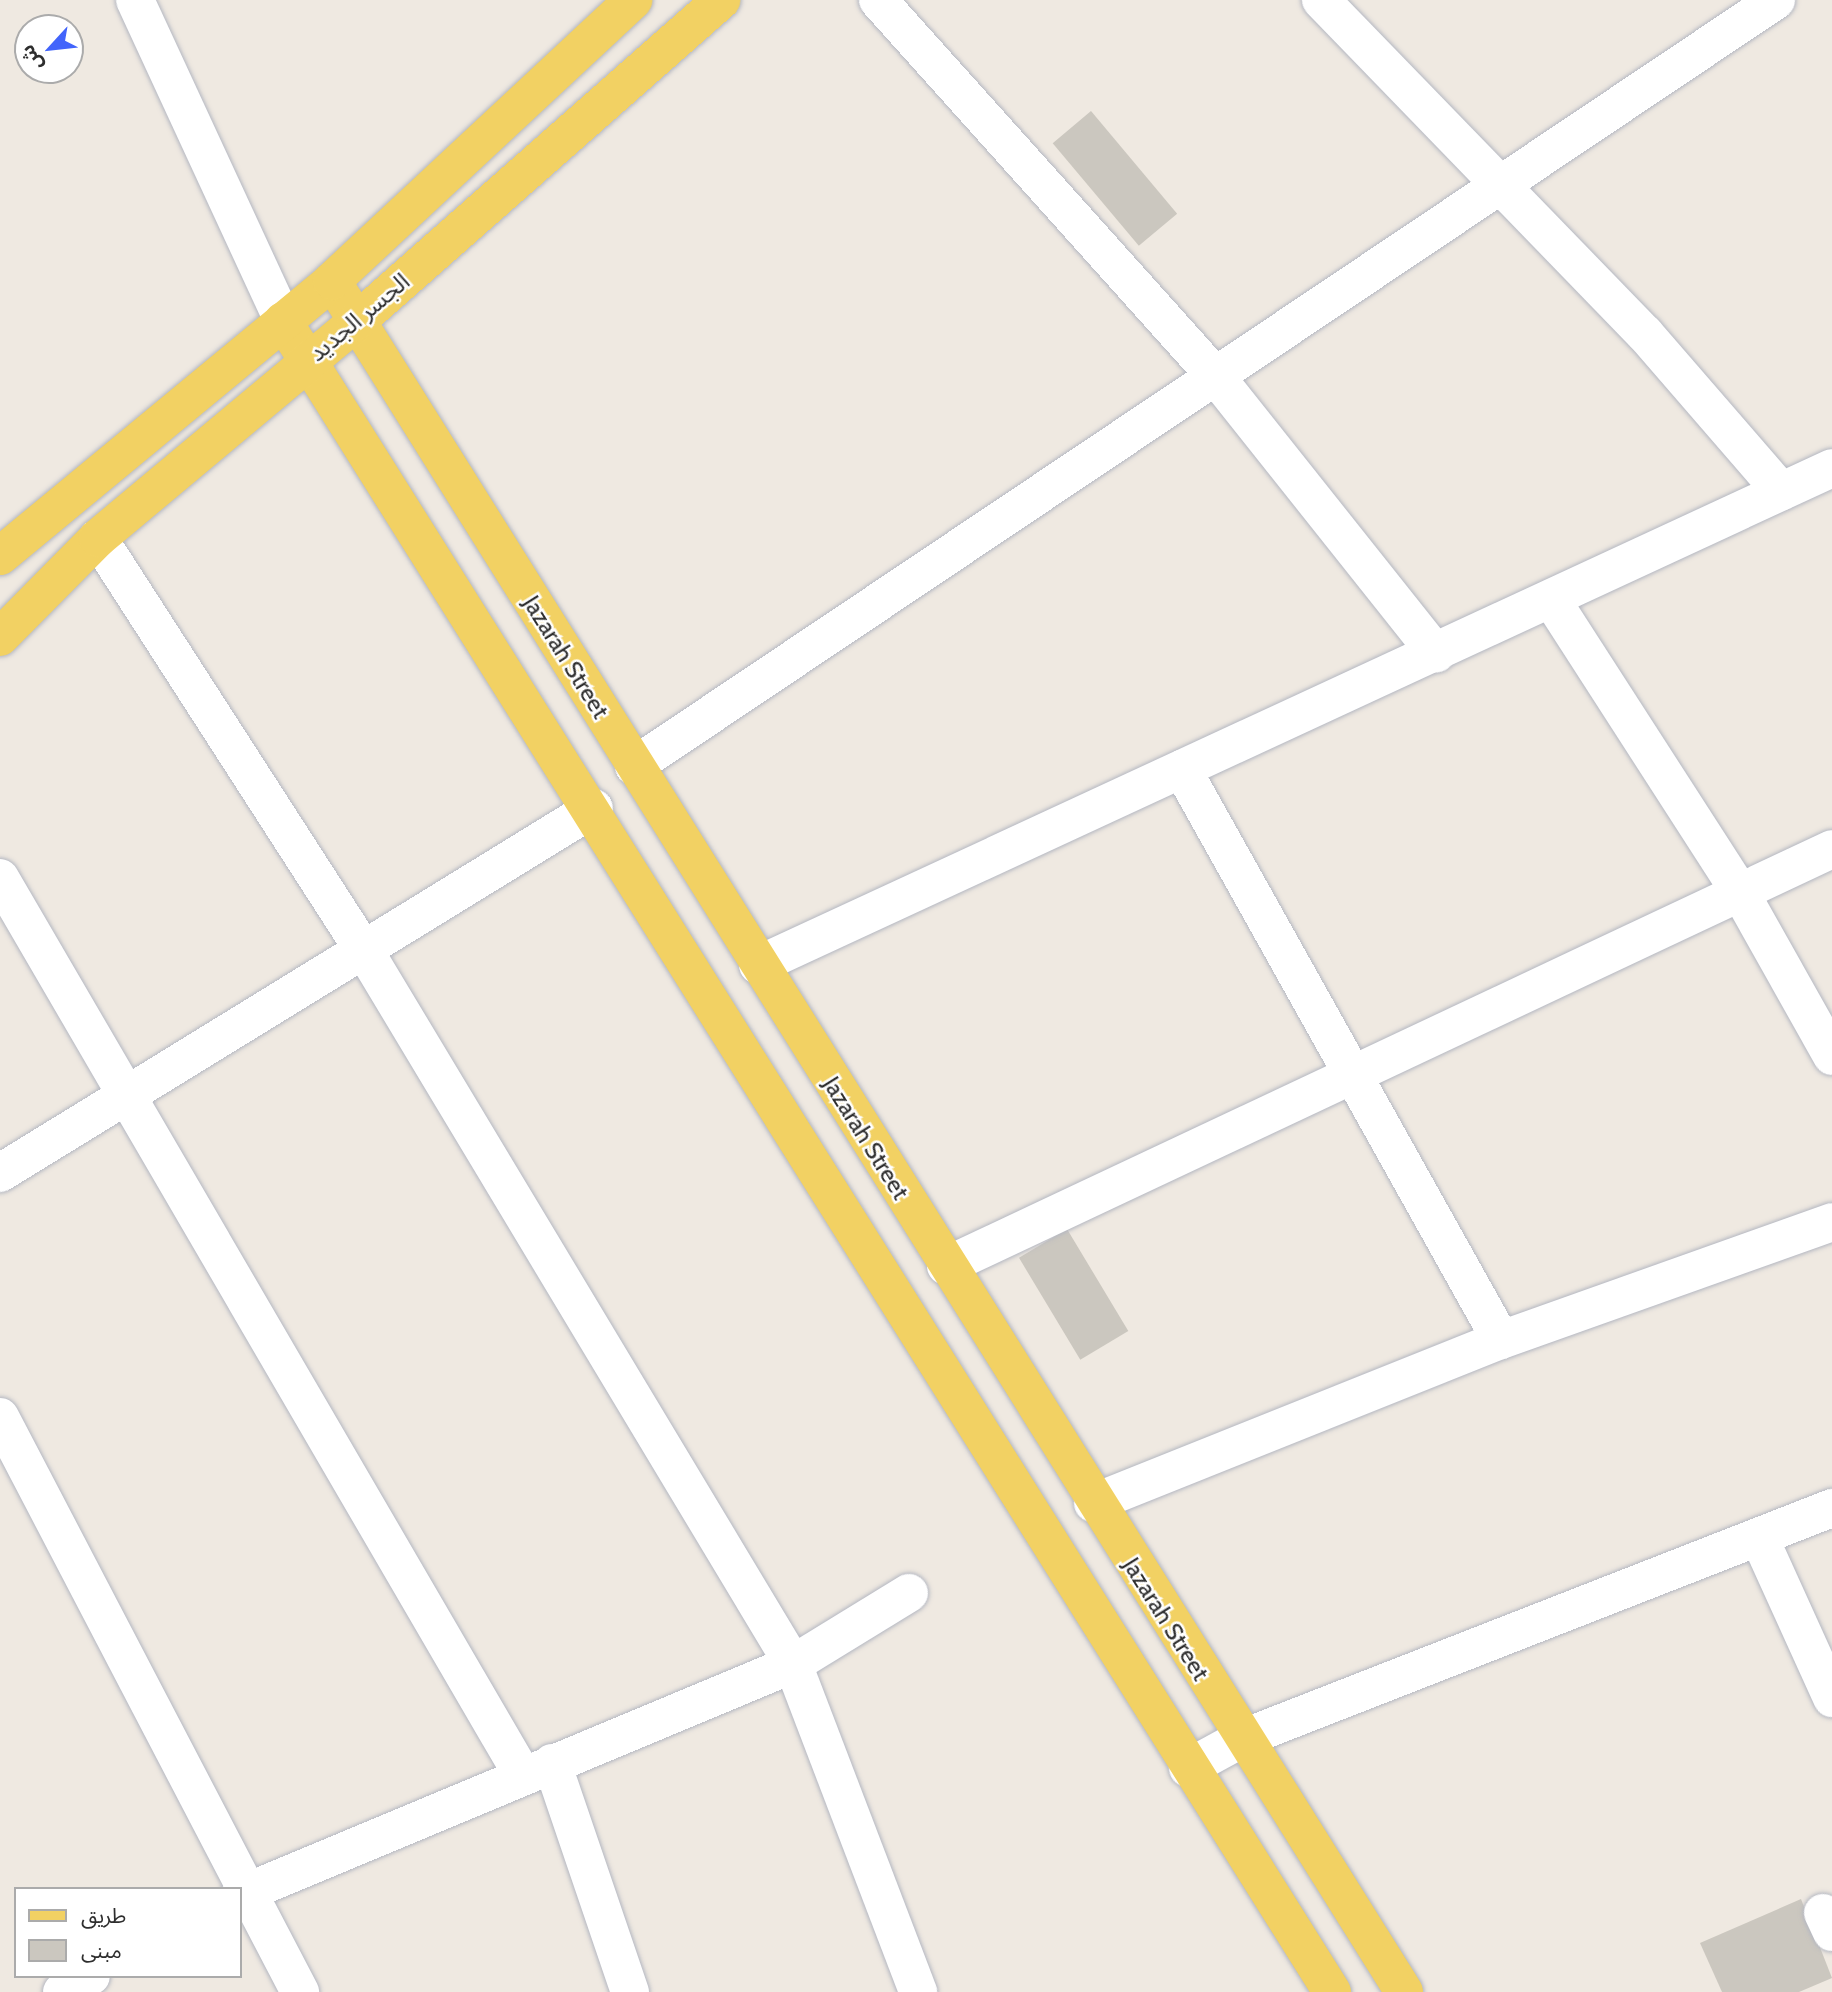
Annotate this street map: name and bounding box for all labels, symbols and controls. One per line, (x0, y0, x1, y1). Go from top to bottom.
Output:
north arrow (14, 14, 84, 84)
text: ش (15, 41, 48, 75)
street label: الجسر الجديد (303, 267, 415, 367)
street label: Jazarah Street (517, 590, 615, 724)
street label: Jazarah Street (817, 1071, 915, 1205)
street label: Jazarah Street (1117, 1552, 1215, 1686)
legend (14, 1887, 242, 1978)
text: طريق (81, 1903, 126, 1928)
text: مبنى (81, 1938, 122, 1963)

